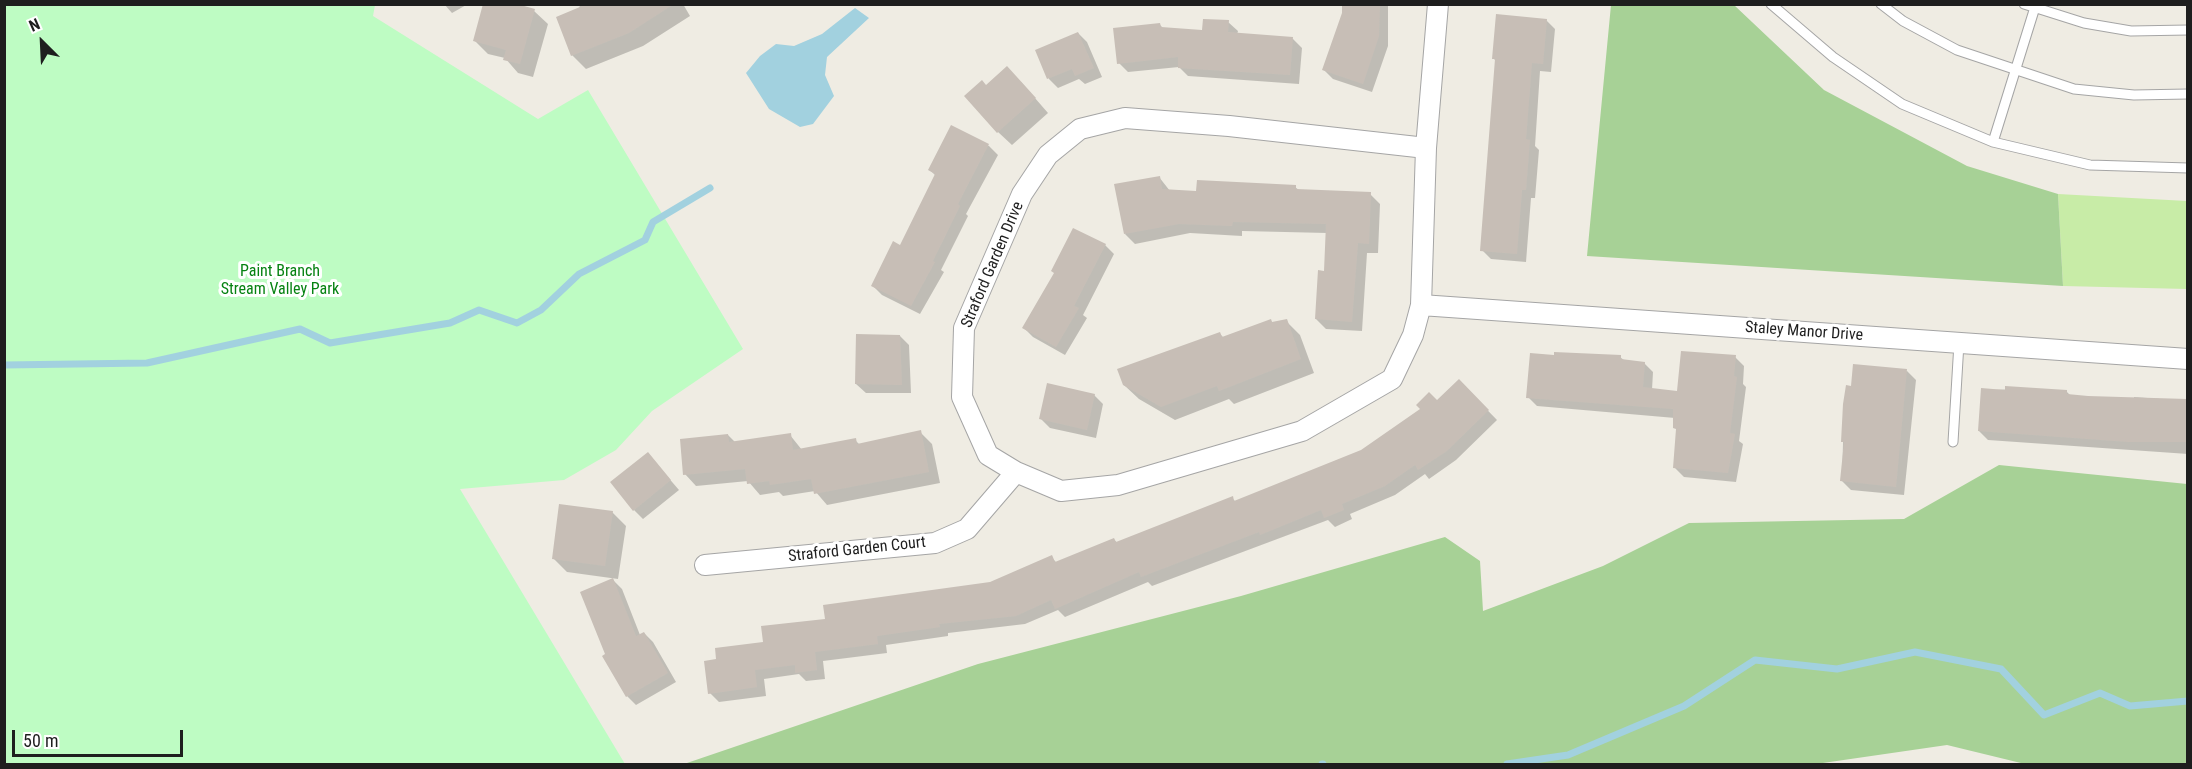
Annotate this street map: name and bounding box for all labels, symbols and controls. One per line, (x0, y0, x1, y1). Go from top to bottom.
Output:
north arrow (12, 12, 72, 72)
text: N (26, 14, 43, 36)
street label: Straford Garden Drive (958, 199, 1028, 331)
park label: Paint Branch Stream Valley Park (221, 262, 339, 300)
street label: Staley Manor Drive (1744, 318, 1864, 346)
street label: Straford Garden Court (787, 533, 927, 567)
scale bar (15, 718, 186, 756)
text: 50 m (23, 730, 58, 751)

